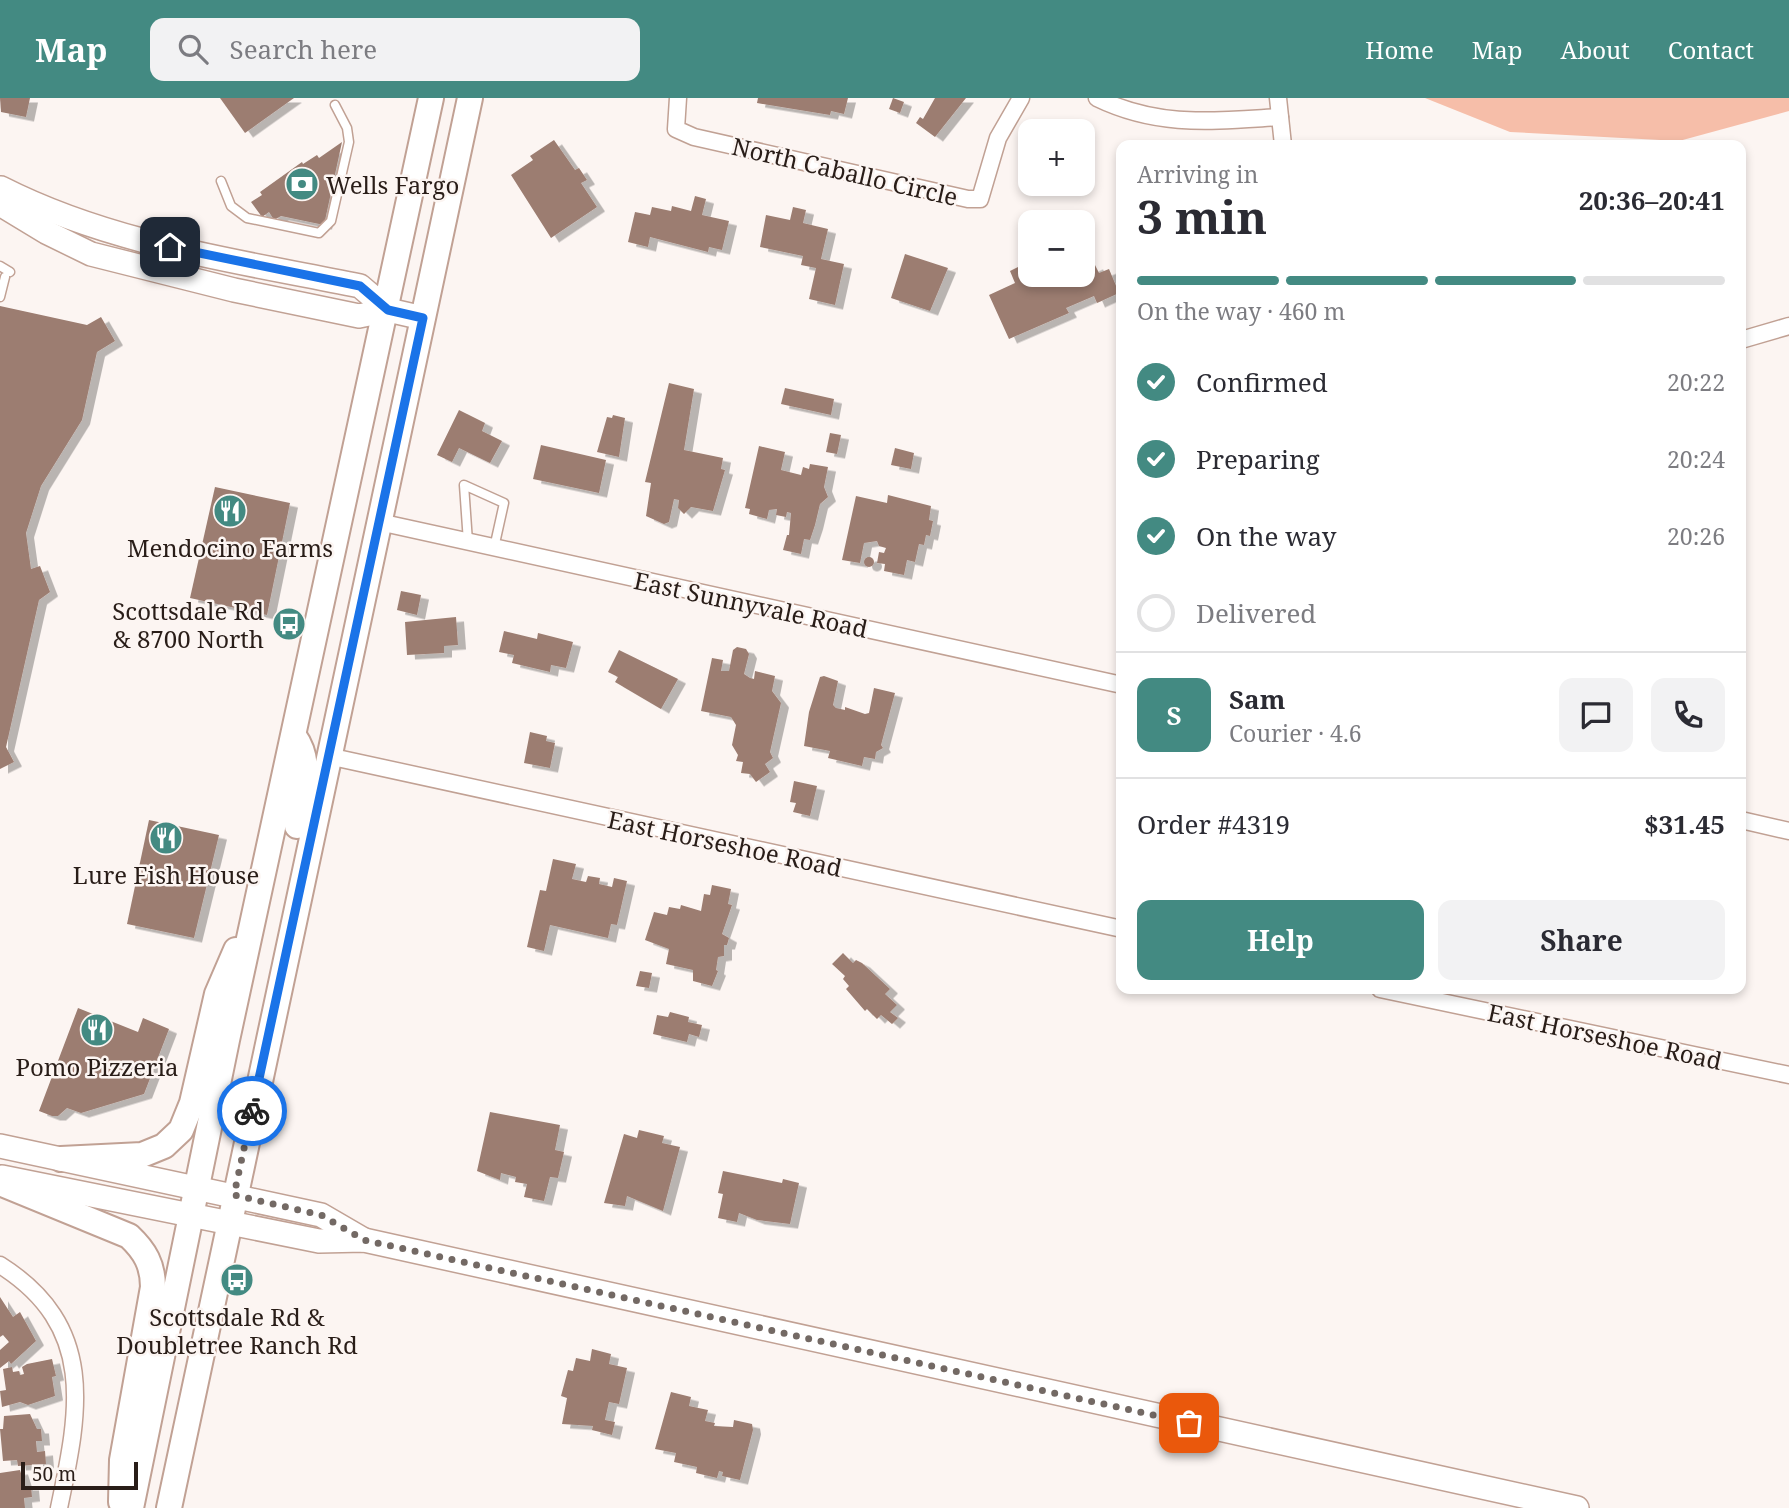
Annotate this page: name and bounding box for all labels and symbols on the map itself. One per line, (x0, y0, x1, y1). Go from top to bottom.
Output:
street label: North Caballo Circle (729, 129, 961, 213)
bank icon: Wells Fargo (283, 165, 321, 203)
place label: Wells Fargo (326, 168, 459, 201)
pin (140, 217, 200, 277)
restaurant icon: Mendocino Farms (211, 492, 249, 530)
place label: Mendocino Farms (127, 531, 333, 564)
street label: East Sunnyvale Road (631, 563, 871, 645)
place label: Scottsdale Rd & 8700 North (112, 594, 264, 655)
bus stop icon: Scottsdale Rd & 8700 North (270, 605, 308, 643)
street label: East Horseshoe Road (605, 802, 845, 884)
restaurant icon: Lure Fish House (147, 819, 185, 857)
place label: Lure Fish House (73, 858, 259, 891)
street label: East Horseshoe Road (1485, 995, 1725, 1077)
restaurant icon: Pomo Pizzeria (78, 1011, 116, 1049)
place label: Pomo Pizzeria (15, 1050, 179, 1083)
courier (217, 1076, 287, 1146)
bus stop icon: Scottsdale Rd & Doubletree Ranch Rd (218, 1261, 256, 1299)
place label: Scottsdale Rd & Doubletree Ranch Rd (116, 1300, 358, 1361)
pin (1159, 1393, 1219, 1453)
scale bar (21, 1459, 138, 1491)

